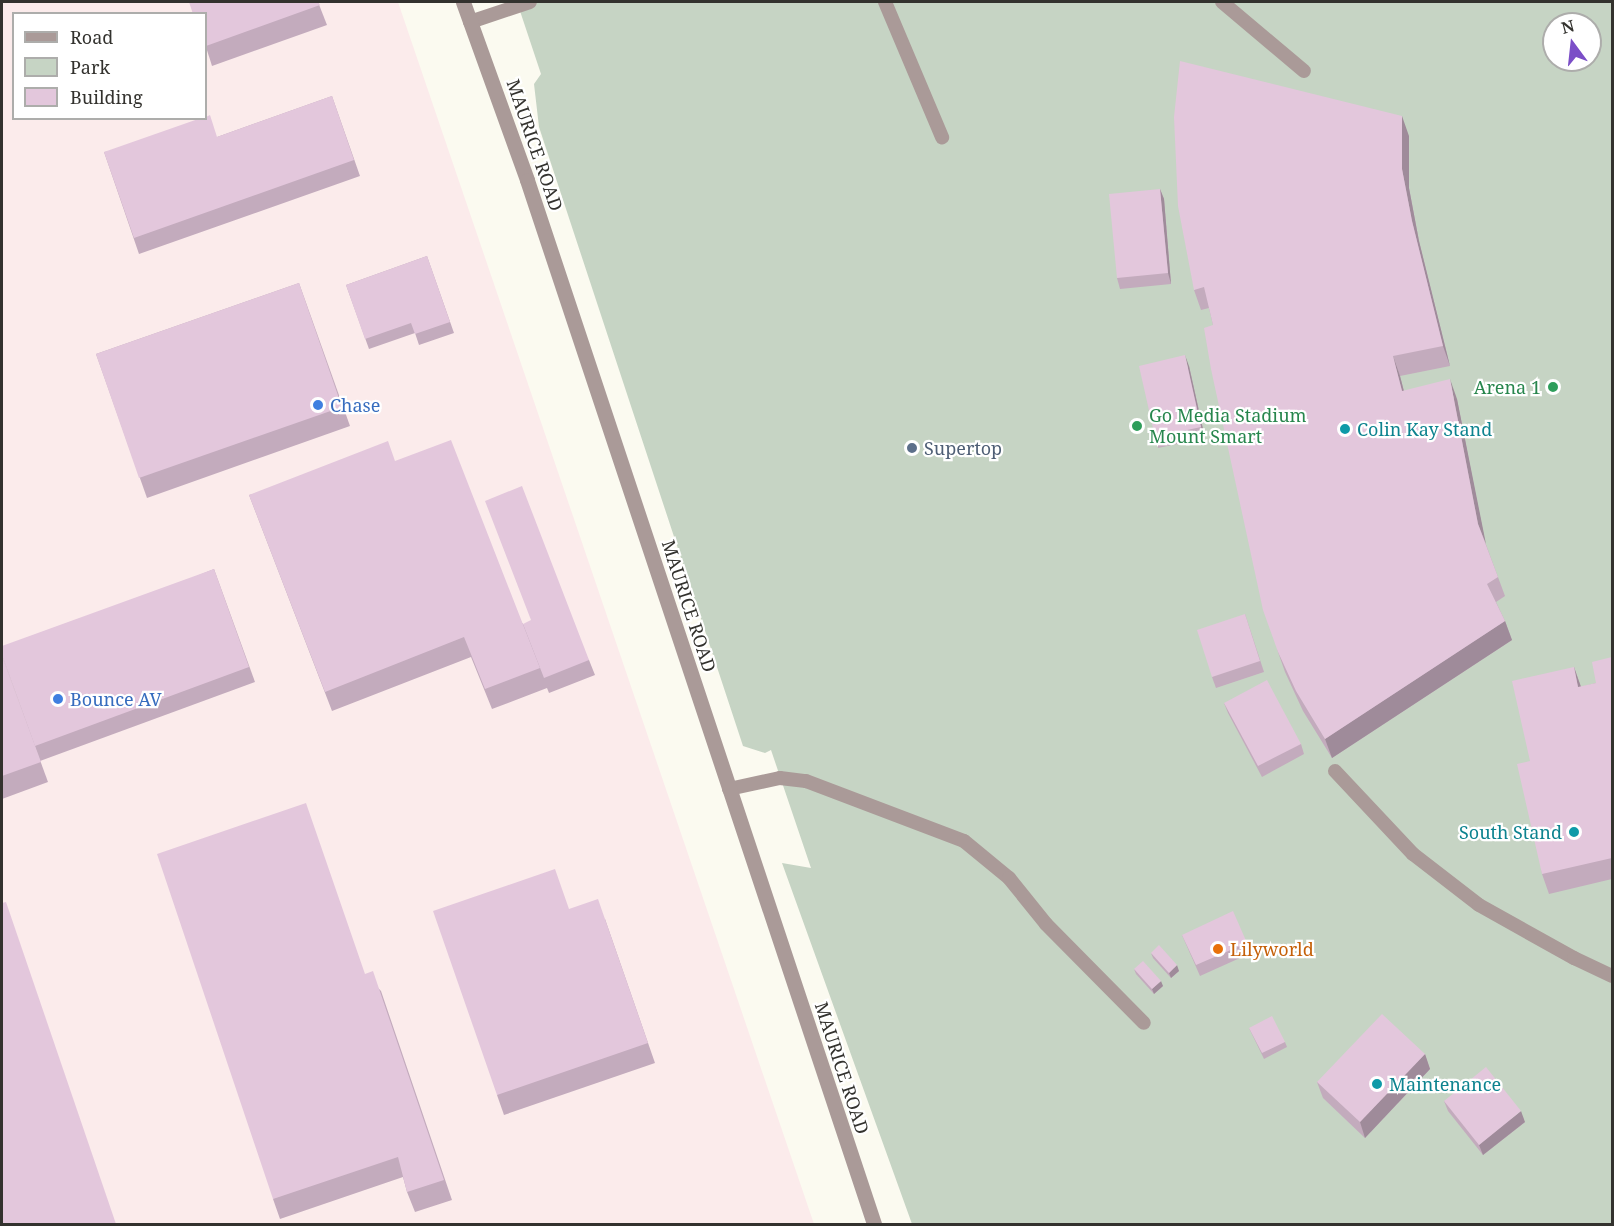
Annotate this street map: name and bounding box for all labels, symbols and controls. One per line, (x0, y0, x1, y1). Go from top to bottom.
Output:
legend (12, 12, 207, 120)
north arrow (1542, 12, 1602, 72)
text: N (1559, 14, 1577, 39)
text: Road (70, 25, 113, 49)
text: Park (70, 55, 110, 79)
street label: MAURICE ROAD (502, 76, 568, 214)
text: Building (70, 85, 143, 109)
place label: Arena 1 (1474, 376, 1541, 398)
marker: Arena 1 (1546, 380, 1560, 394)
place label: Chase (330, 394, 380, 416)
marker: Chase (311, 398, 325, 412)
place label: Go Media Stadium Mount Smart (1149, 405, 1307, 448)
place label: Colin Kay Stand (1357, 418, 1492, 440)
marker: Go Media Stadium Mount Smart (1130, 419, 1144, 433)
marker: Colin Kay Stand (1338, 422, 1352, 436)
place label: Supertop (924, 437, 1002, 459)
marker: Supertop (905, 441, 919, 455)
street label: MAURICE ROAD (657, 537, 721, 675)
place label: Bounce AV (70, 688, 162, 710)
marker: Bounce AV (51, 692, 65, 706)
place label: South Stand (1459, 821, 1562, 843)
marker: South Stand (1567, 825, 1581, 839)
place label: Lilyworld (1230, 938, 1314, 960)
marker: Lilyworld (1211, 942, 1225, 956)
street label: MAURICE ROAD (810, 999, 874, 1137)
place label: Maintenance (1389, 1073, 1501, 1095)
marker: Maintenance (1370, 1077, 1384, 1091)

